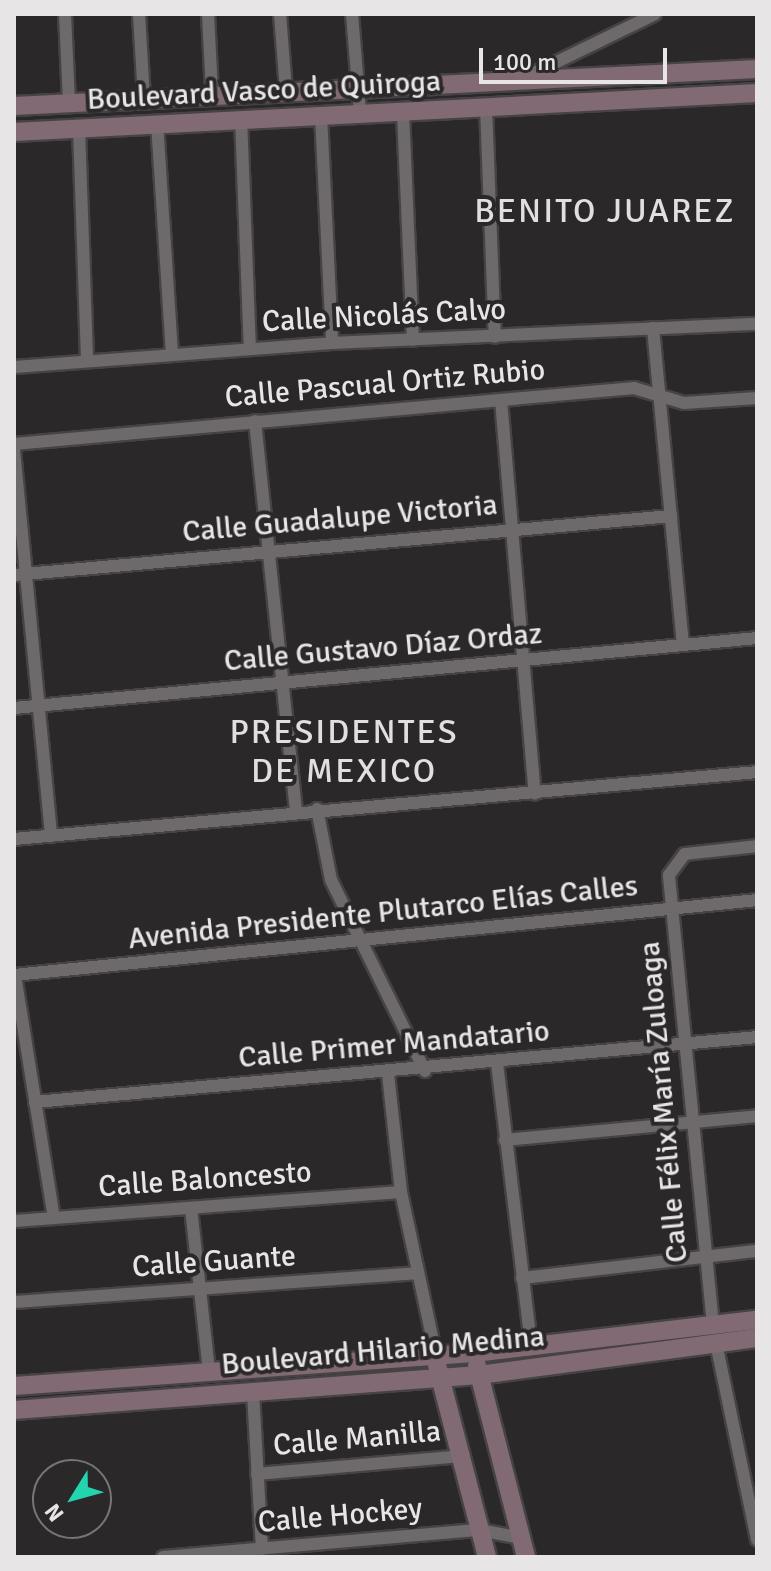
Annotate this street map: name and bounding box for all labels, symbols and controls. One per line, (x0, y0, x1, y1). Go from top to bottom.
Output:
scale bar (483, 32, 671, 82)
text: 100 m (493, 47, 556, 77)
street label: Boulevard Vasco de Quiroga (86, 64, 442, 118)
district label: BENITO JUAREZ (474, 192, 736, 232)
street label: Calle Nicolás Calvo (261, 292, 507, 340)
street label: Calle Pascual Ortiz Rubio (223, 352, 547, 416)
street label: Calle Guadalupe Victoria (181, 487, 499, 551)
street label: Calle Gustavo Díaz Ordaz (223, 616, 543, 680)
district label: PRESIDENTES DE MEXICO (229, 712, 459, 792)
street label: Avenida Presidente Plutarco Elías Calles (127, 868, 639, 958)
street label: Calle Félix María Zuloaga (632, 940, 696, 1264)
street label: Calle Primer Mandatario (237, 1013, 551, 1077)
street label: Calle Baloncesto (97, 1155, 313, 1205)
street label: Calle Guante (131, 1238, 297, 1286)
street label: Boulevard Hilario Medina (220, 1319, 546, 1383)
street label: Calle Manilla (272, 1414, 442, 1464)
north arrow (32, 1459, 112, 1539)
street label: Calle Hockey (256, 1491, 424, 1541)
text: N (39, 1498, 69, 1527)

